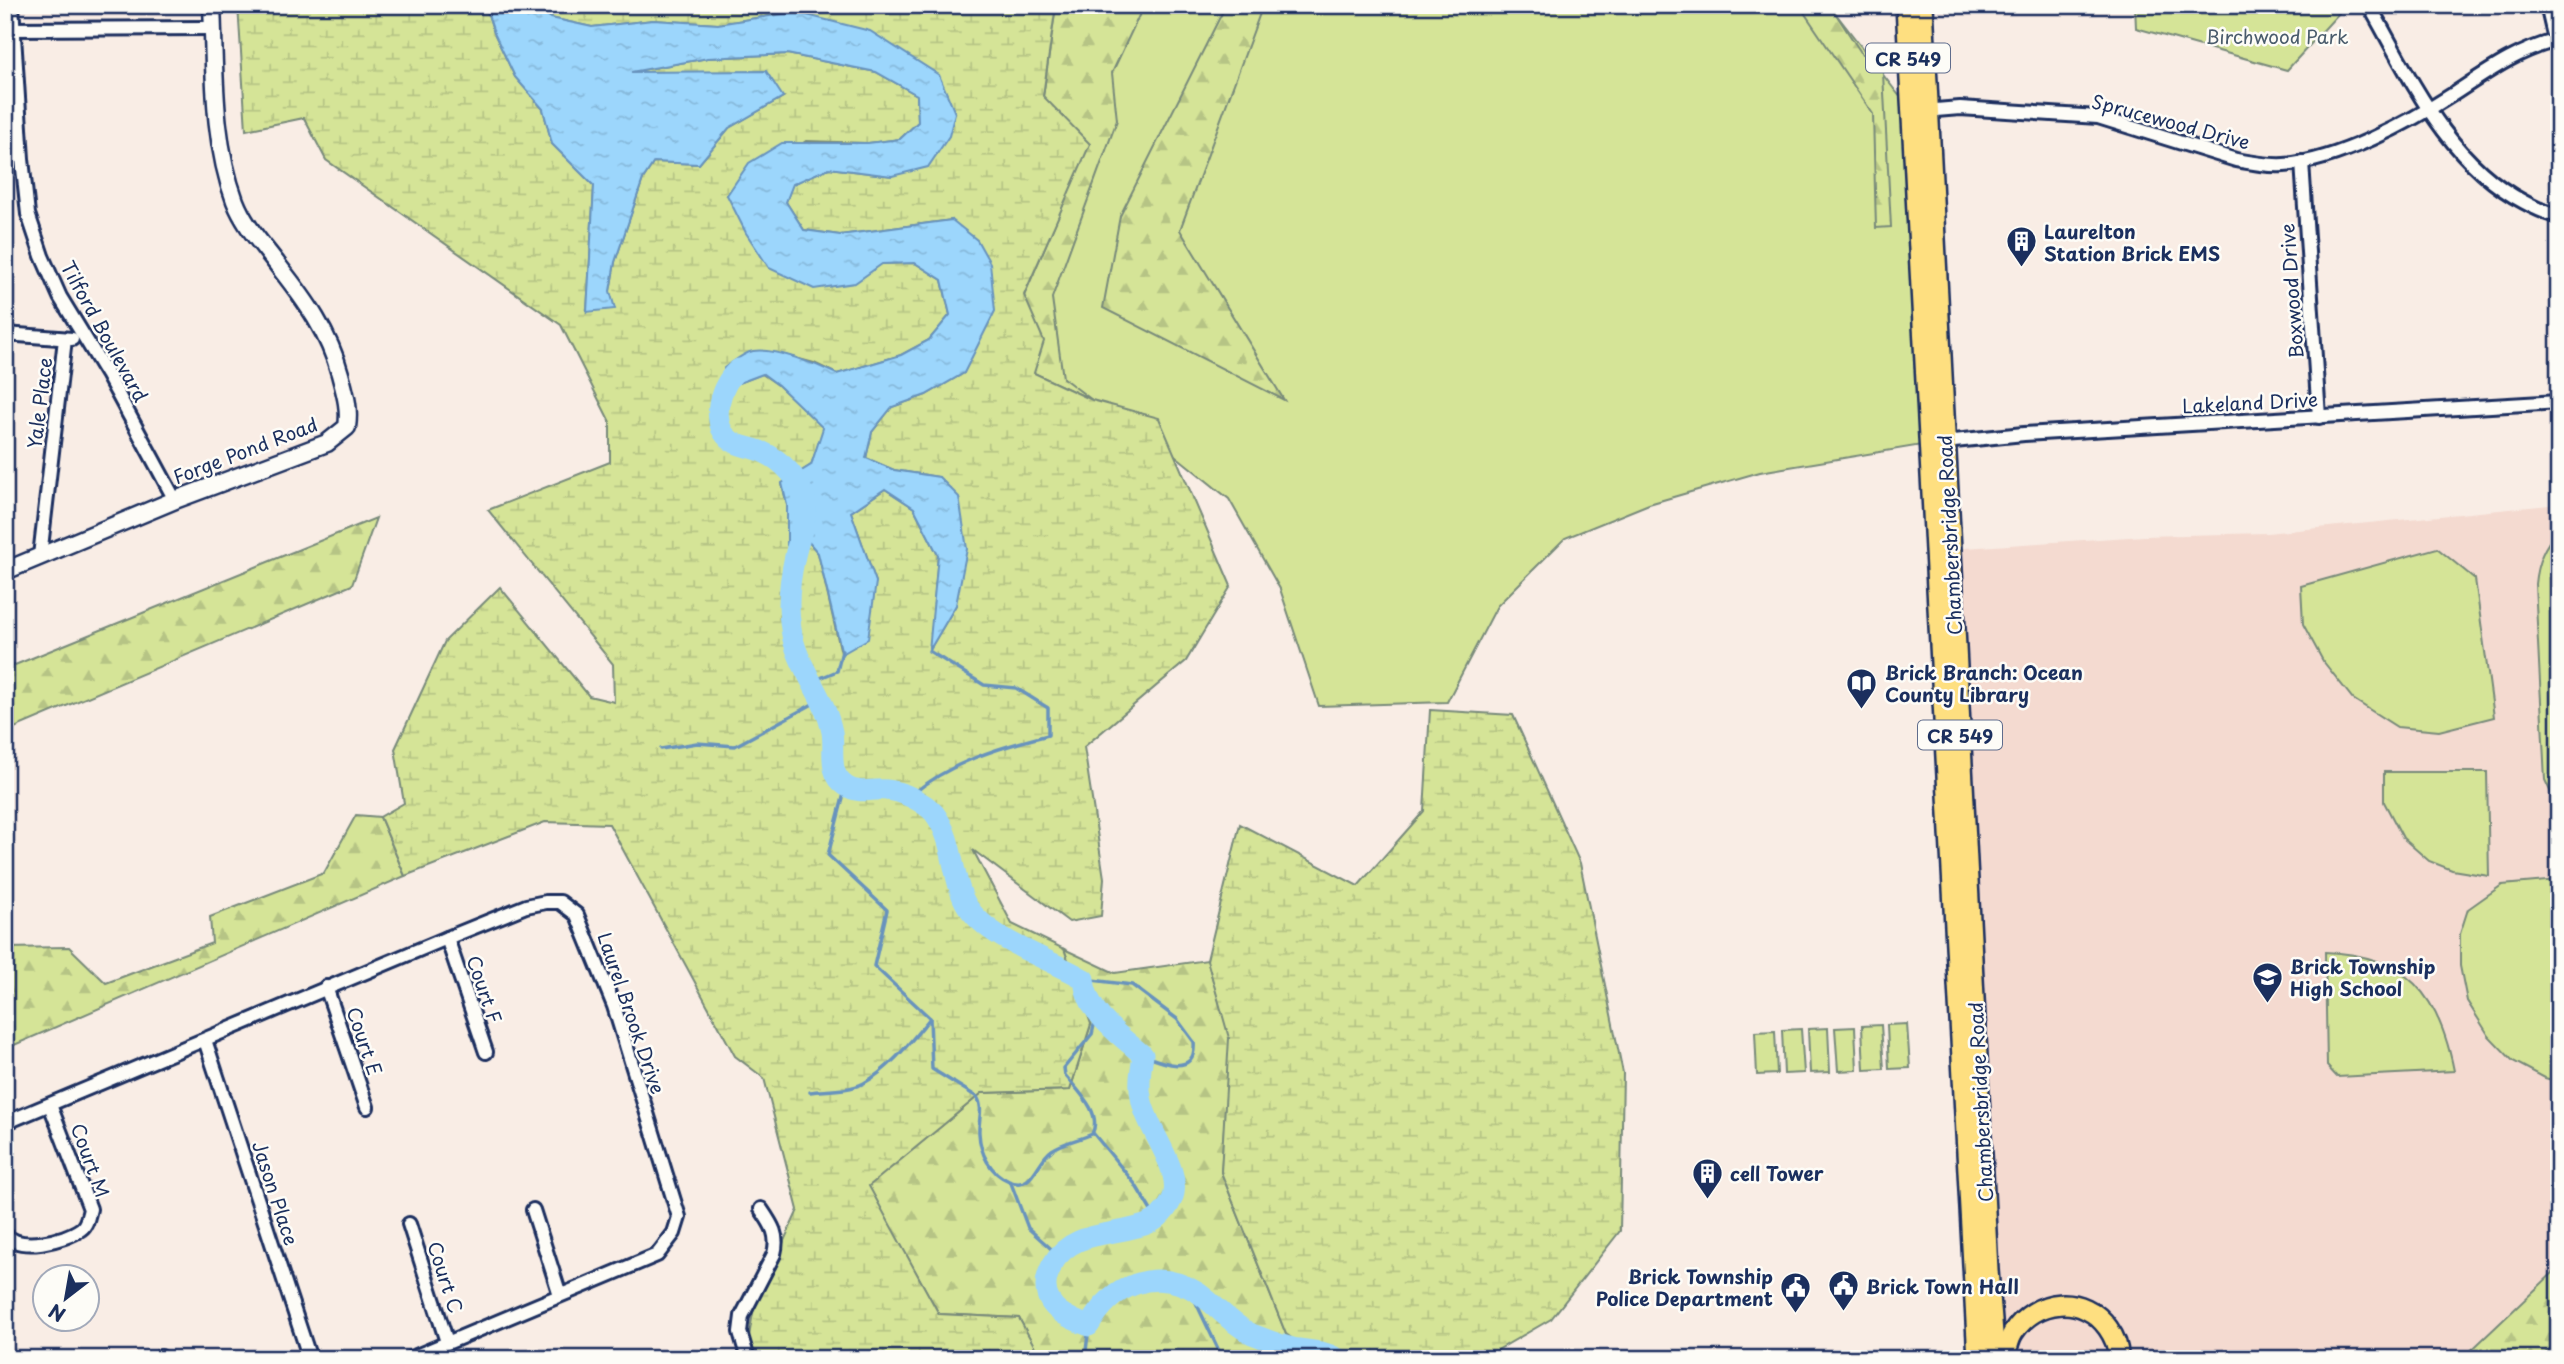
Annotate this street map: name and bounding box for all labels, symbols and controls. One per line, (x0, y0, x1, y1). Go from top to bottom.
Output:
park label: Birchwood Park (2205, 22, 2349, 50)
road number: CR 549 (1866, 44, 1950, 72)
street label: Sprucewood Drive (2089, 86, 2253, 156)
place label: Laurelton Station Brick EMS (2044, 217, 2220, 267)
street label: Boxwood Drive (2272, 223, 2310, 359)
building icon: Laurelton Station Brick EMS (2004, 225, 2038, 269)
street label: Tilford Boulevard (55, 255, 156, 407)
street label: Yale Place (20, 356, 58, 450)
street label: Lakeland Drive (2181, 384, 2319, 420)
street label: Forge Pond Road (169, 410, 321, 490)
street label: Chambersbridge Road (1930, 434, 1968, 636)
place label: Brick Branch: Ocean County Library (1885, 658, 2083, 708)
library icon: Brick Branch: Ocean County Library (1845, 666, 1879, 710)
road number: CR 549 (1918, 720, 2002, 750)
street label: Laurel Brook Drive (591, 928, 673, 1098)
street label: Court F (460, 951, 510, 1027)
place label: Brick Township High School (2290, 952, 2436, 1002)
school or university icon: Brick Township High School (2250, 960, 2284, 1004)
street label: Chambersbridge Road (1961, 1001, 1999, 1203)
street label: Court E (340, 1003, 390, 1079)
street label: Court M (65, 1119, 117, 1201)
street label: Jason Place (246, 1137, 306, 1249)
building icon: cell Tower (1690, 1156, 1724, 1200)
place label: cell Tower (1730, 1159, 1824, 1187)
street label: Court C (421, 1238, 471, 1316)
north arrow (32, 1262, 102, 1332)
place label: Brick Township Police Department (1596, 1262, 1773, 1312)
public building icon: Brick Town Hall (1826, 1269, 1860, 1313)
public building icon: Brick Township Police Department (1779, 1270, 1813, 1314)
place label: Brick Town Hall (1866, 1272, 2019, 1300)
text: N (43, 1298, 70, 1329)

